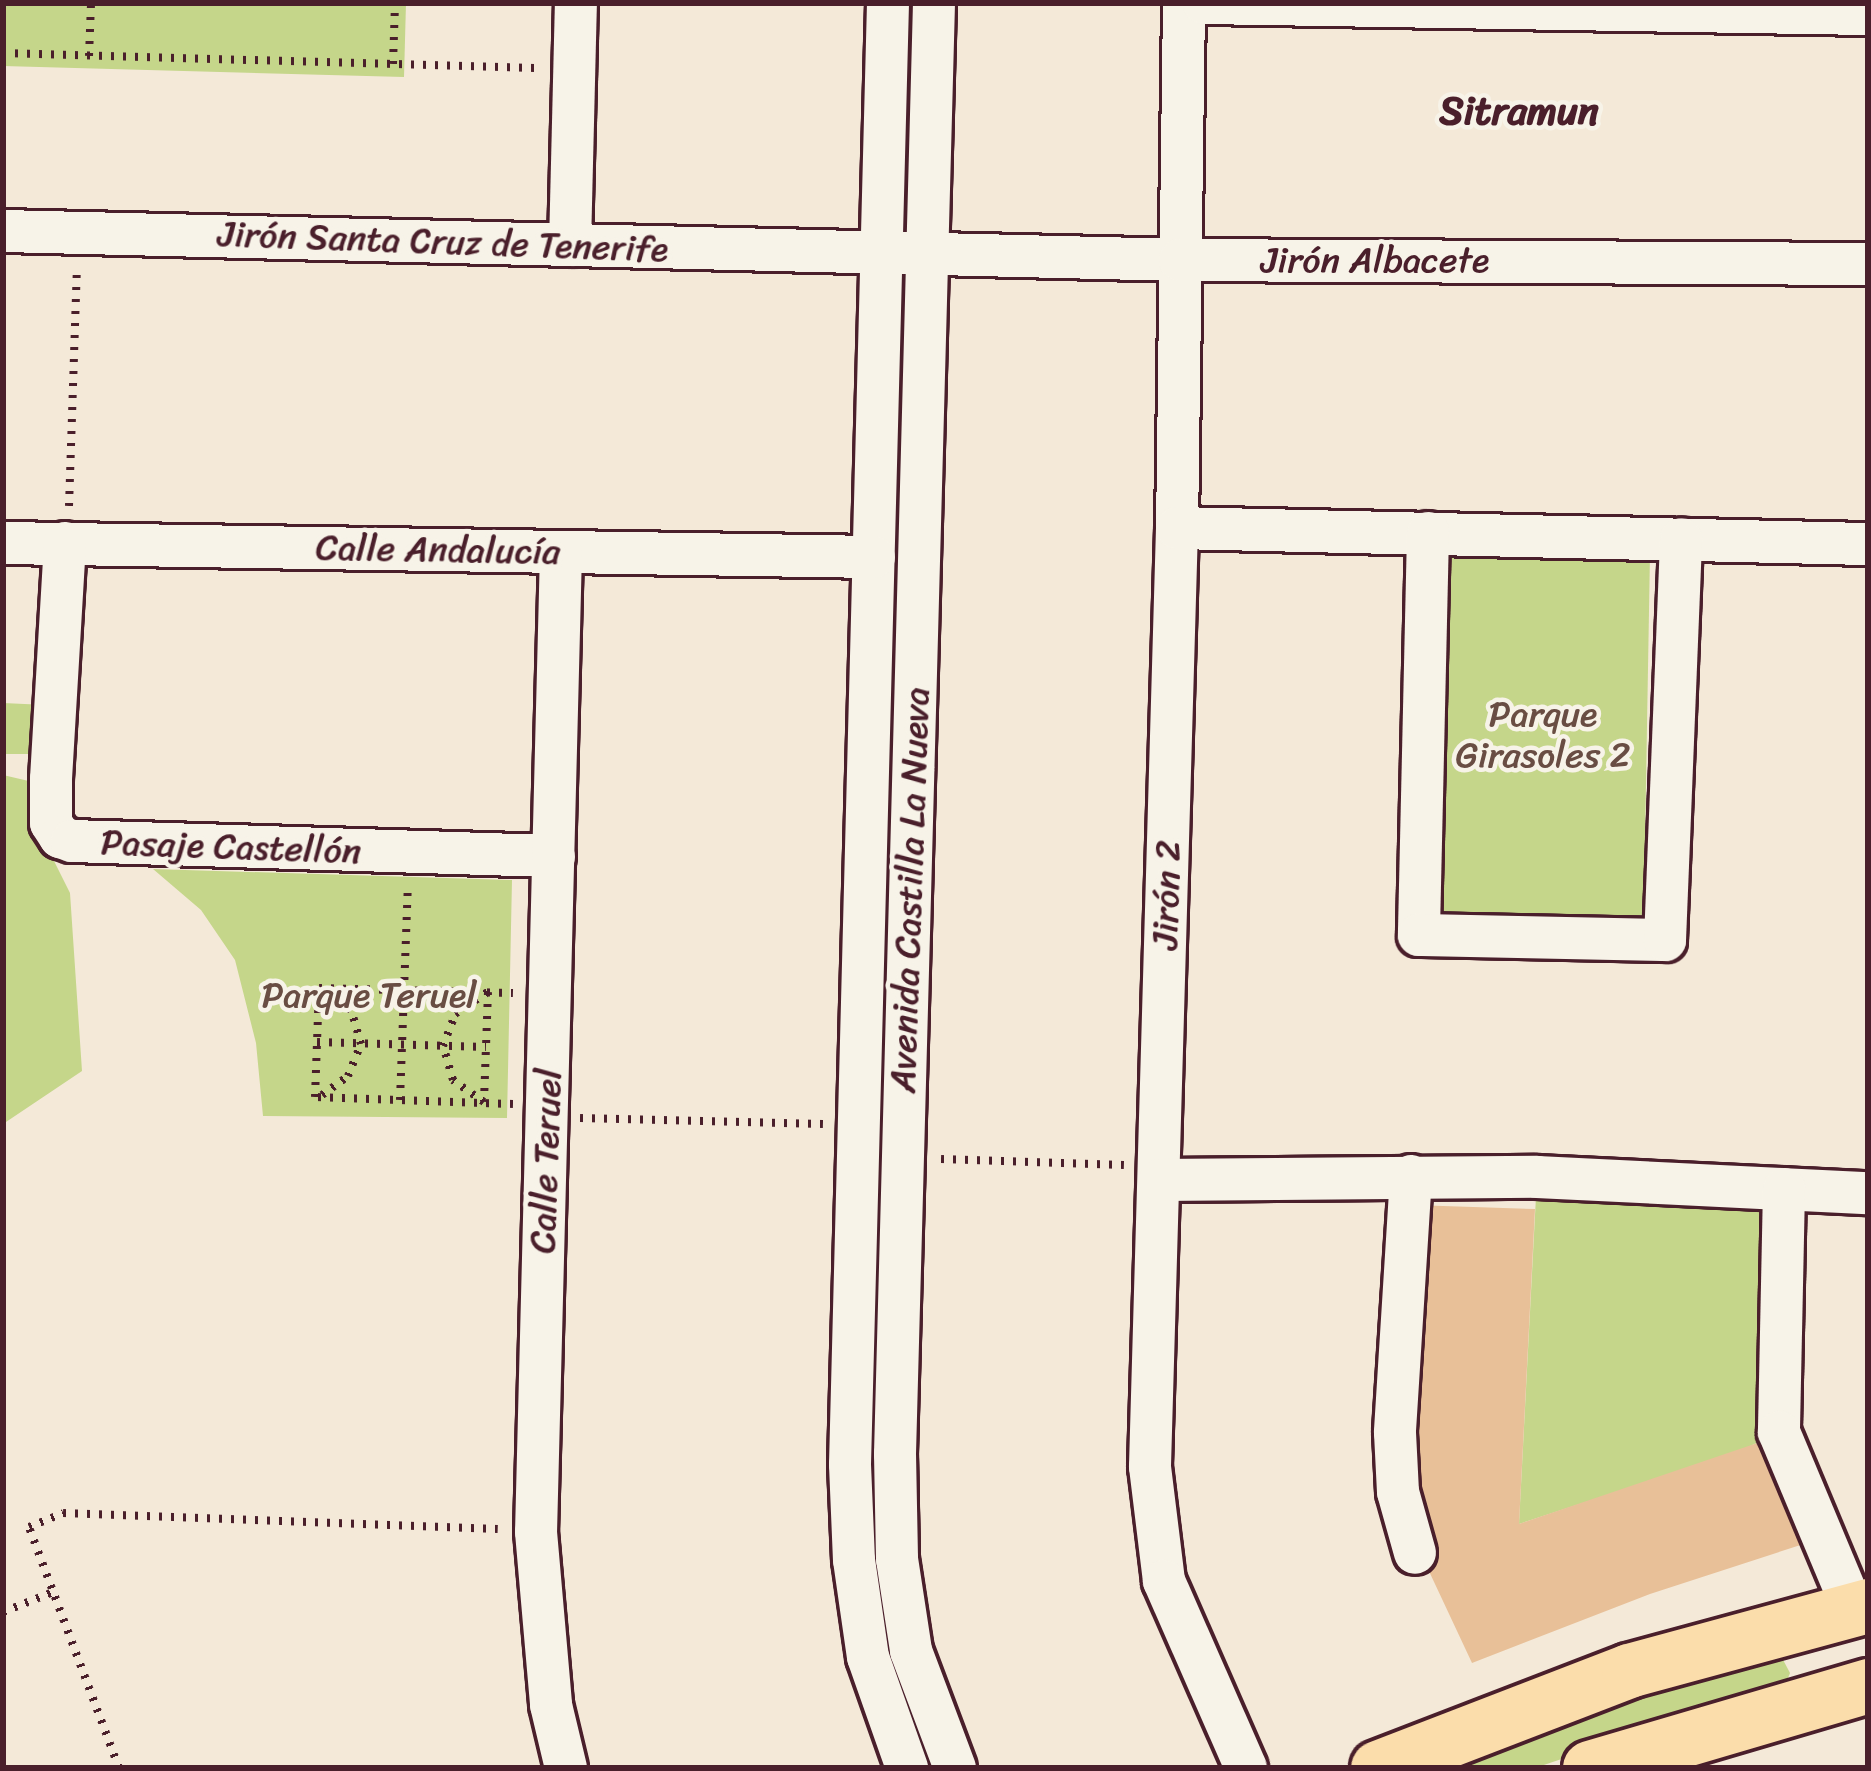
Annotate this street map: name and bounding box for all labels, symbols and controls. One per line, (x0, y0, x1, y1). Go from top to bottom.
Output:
district label: Sitramun (1439, 88, 1599, 134)
street label: Jirón Santa Cruz de Tenerife (216, 212, 670, 272)
street label: Jirón Albacete (1260, 239, 1490, 283)
street label: Calle Andalucía (315, 526, 561, 574)
street label: Avenida Castilla La Nueva (881, 686, 939, 1094)
park label: Parque Girasoles 2 (1455, 692, 1631, 777)
street label: Pasaje Castellón (99, 821, 363, 873)
street label: Jirón 2 (1144, 840, 1190, 950)
park label: Parque Teruel (261, 974, 477, 1018)
street label: Calle Teruel (521, 1067, 571, 1255)

